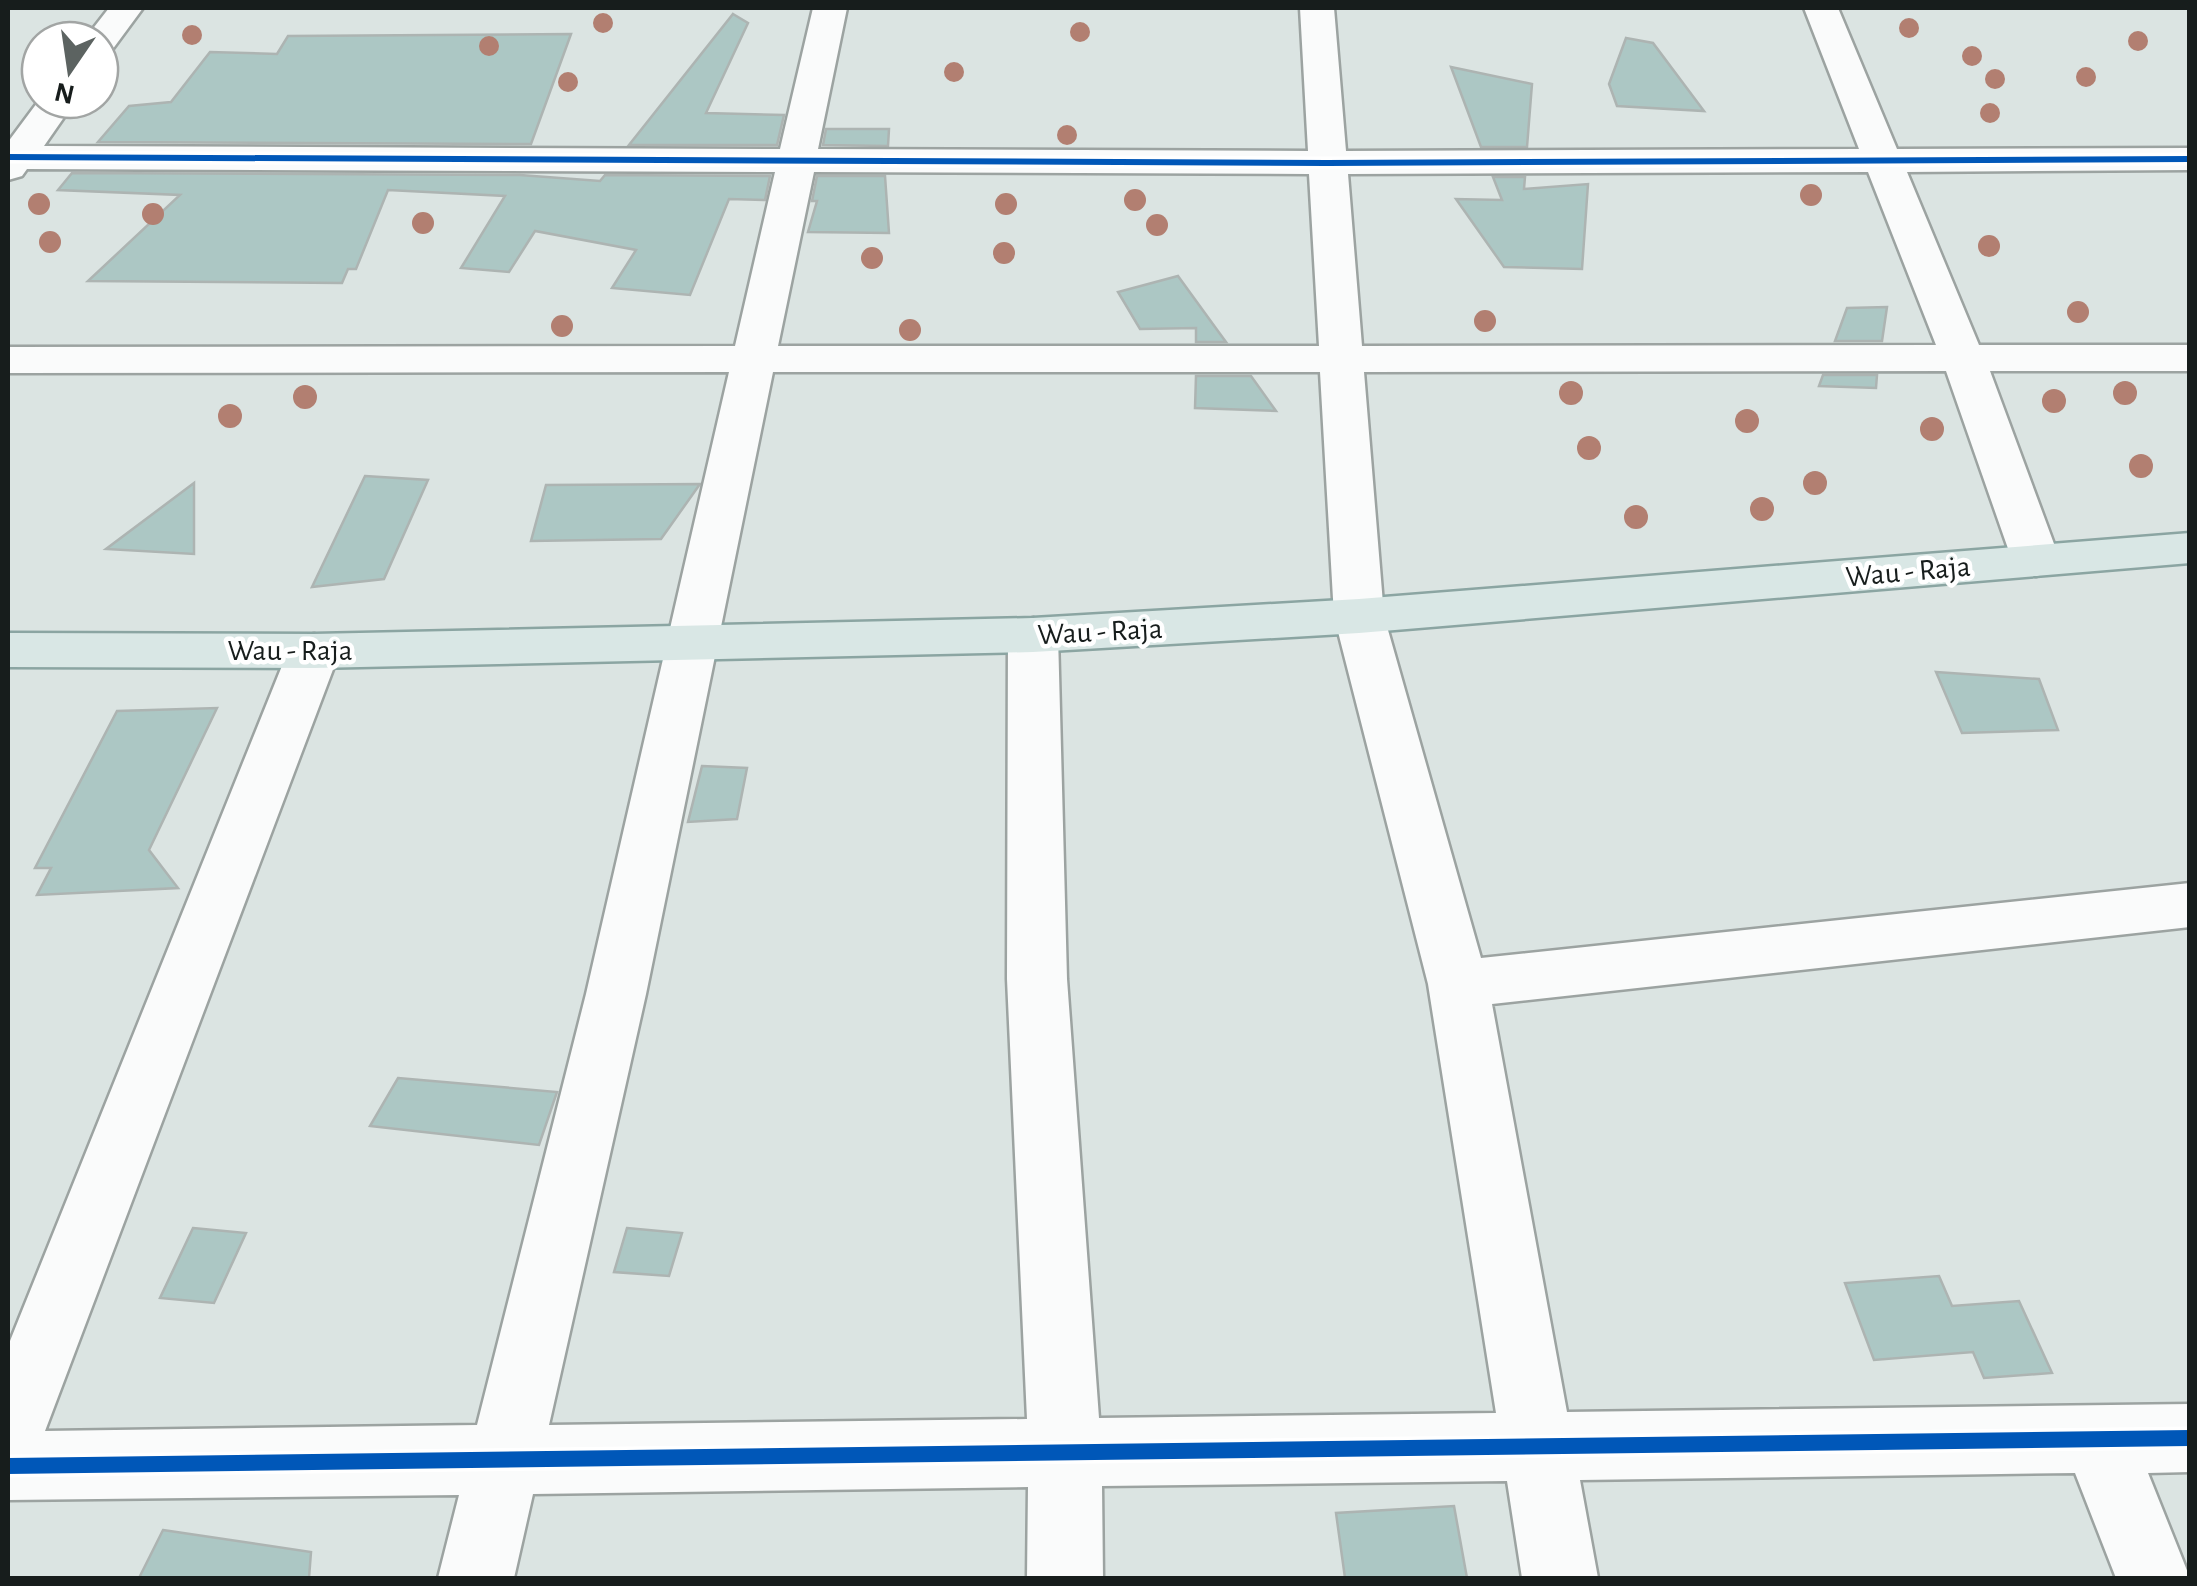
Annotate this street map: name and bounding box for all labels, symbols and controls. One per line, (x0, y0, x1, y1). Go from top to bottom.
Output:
north arrow (20, 20, 120, 120)
text: N (52, 77, 77, 108)
street label: Wau - Raja (1844, 552, 1972, 592)
street label: Wau - Raja (1037, 614, 1163, 650)
street label: Wau - Raja (227, 636, 353, 666)

